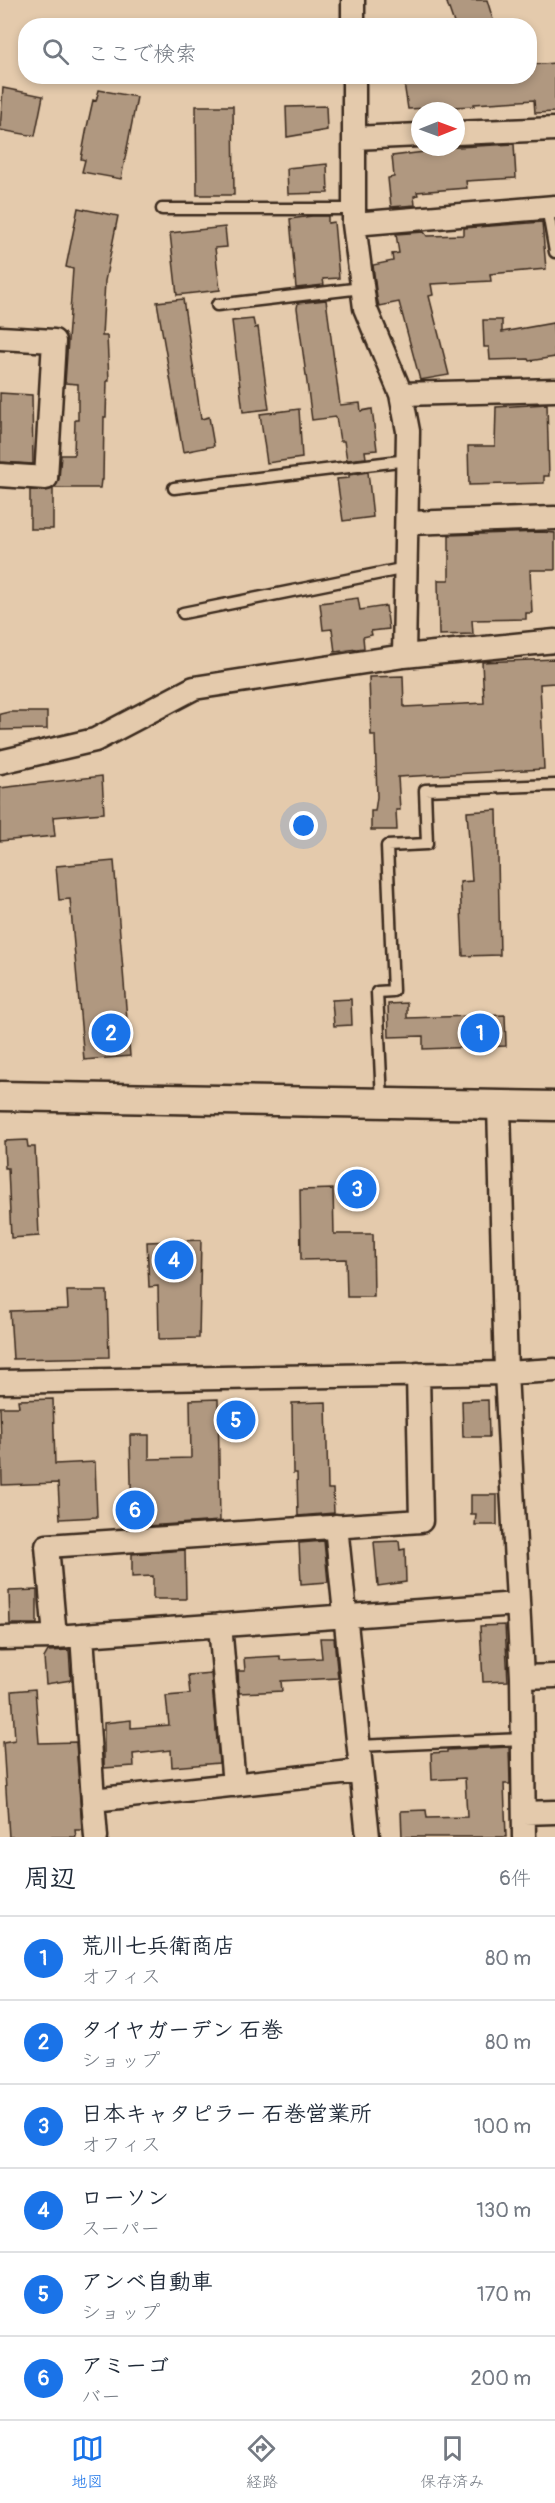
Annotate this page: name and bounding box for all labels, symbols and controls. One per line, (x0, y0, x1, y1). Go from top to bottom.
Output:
search box (18, 18, 537, 84)
icon: search (39, 35, 72, 68)
text: ここで検索 (87, 40, 197, 68)
north arrow (411, 102, 465, 156)
your location (289, 811, 318, 840)
pin: 2 (92, 1010, 130, 1056)
pin: 1 (460, 1010, 500, 1056)
pin: 3 (338, 1166, 376, 1212)
pin: 4 (154, 1238, 194, 1282)
pin: 5 (216, 1398, 256, 1442)
pin: 6 (116, 1488, 154, 1532)
text: 周辺 (24, 1863, 76, 1895)
text: 6件 (499, 1866, 531, 1891)
text: 荒川七兵衛商店 (81, 1932, 235, 1960)
text: 1 (40, 1946, 47, 1971)
text: 80 m (485, 1946, 531, 1971)
text: オフィス (81, 1964, 161, 1989)
text: タイヤガーデン 石巻 (81, 2016, 283, 2044)
text: 2 (38, 2030, 49, 2055)
text: 80 m (485, 2030, 531, 2055)
text: ショップ (81, 2048, 160, 2073)
text: 日本キャタピラー 石巻営業所 (81, 2100, 372, 2128)
text: 3 (38, 2114, 49, 2139)
text: 100 m (474, 2114, 531, 2139)
text: オフィス (81, 2132, 161, 2157)
text: ローソン (81, 2184, 169, 2212)
text: 4 (38, 2198, 49, 2223)
text: 130 m (476, 2198, 531, 2223)
text: スーパー (81, 2216, 160, 2241)
text: アンベ自動車 (81, 2268, 213, 2296)
text: 5 (38, 2282, 49, 2307)
text: 170 m (477, 2282, 531, 2307)
text: ショップ (81, 2300, 160, 2325)
text: アミーゴ (81, 2352, 169, 2380)
text: 6 (38, 2366, 49, 2391)
text: 200 m (470, 2366, 531, 2391)
text: バー (81, 2384, 121, 2409)
tab: 地図 (71, 2432, 104, 2492)
tab: 経路 (245, 2432, 278, 2492)
tab: 保存済み (420, 2432, 484, 2492)

